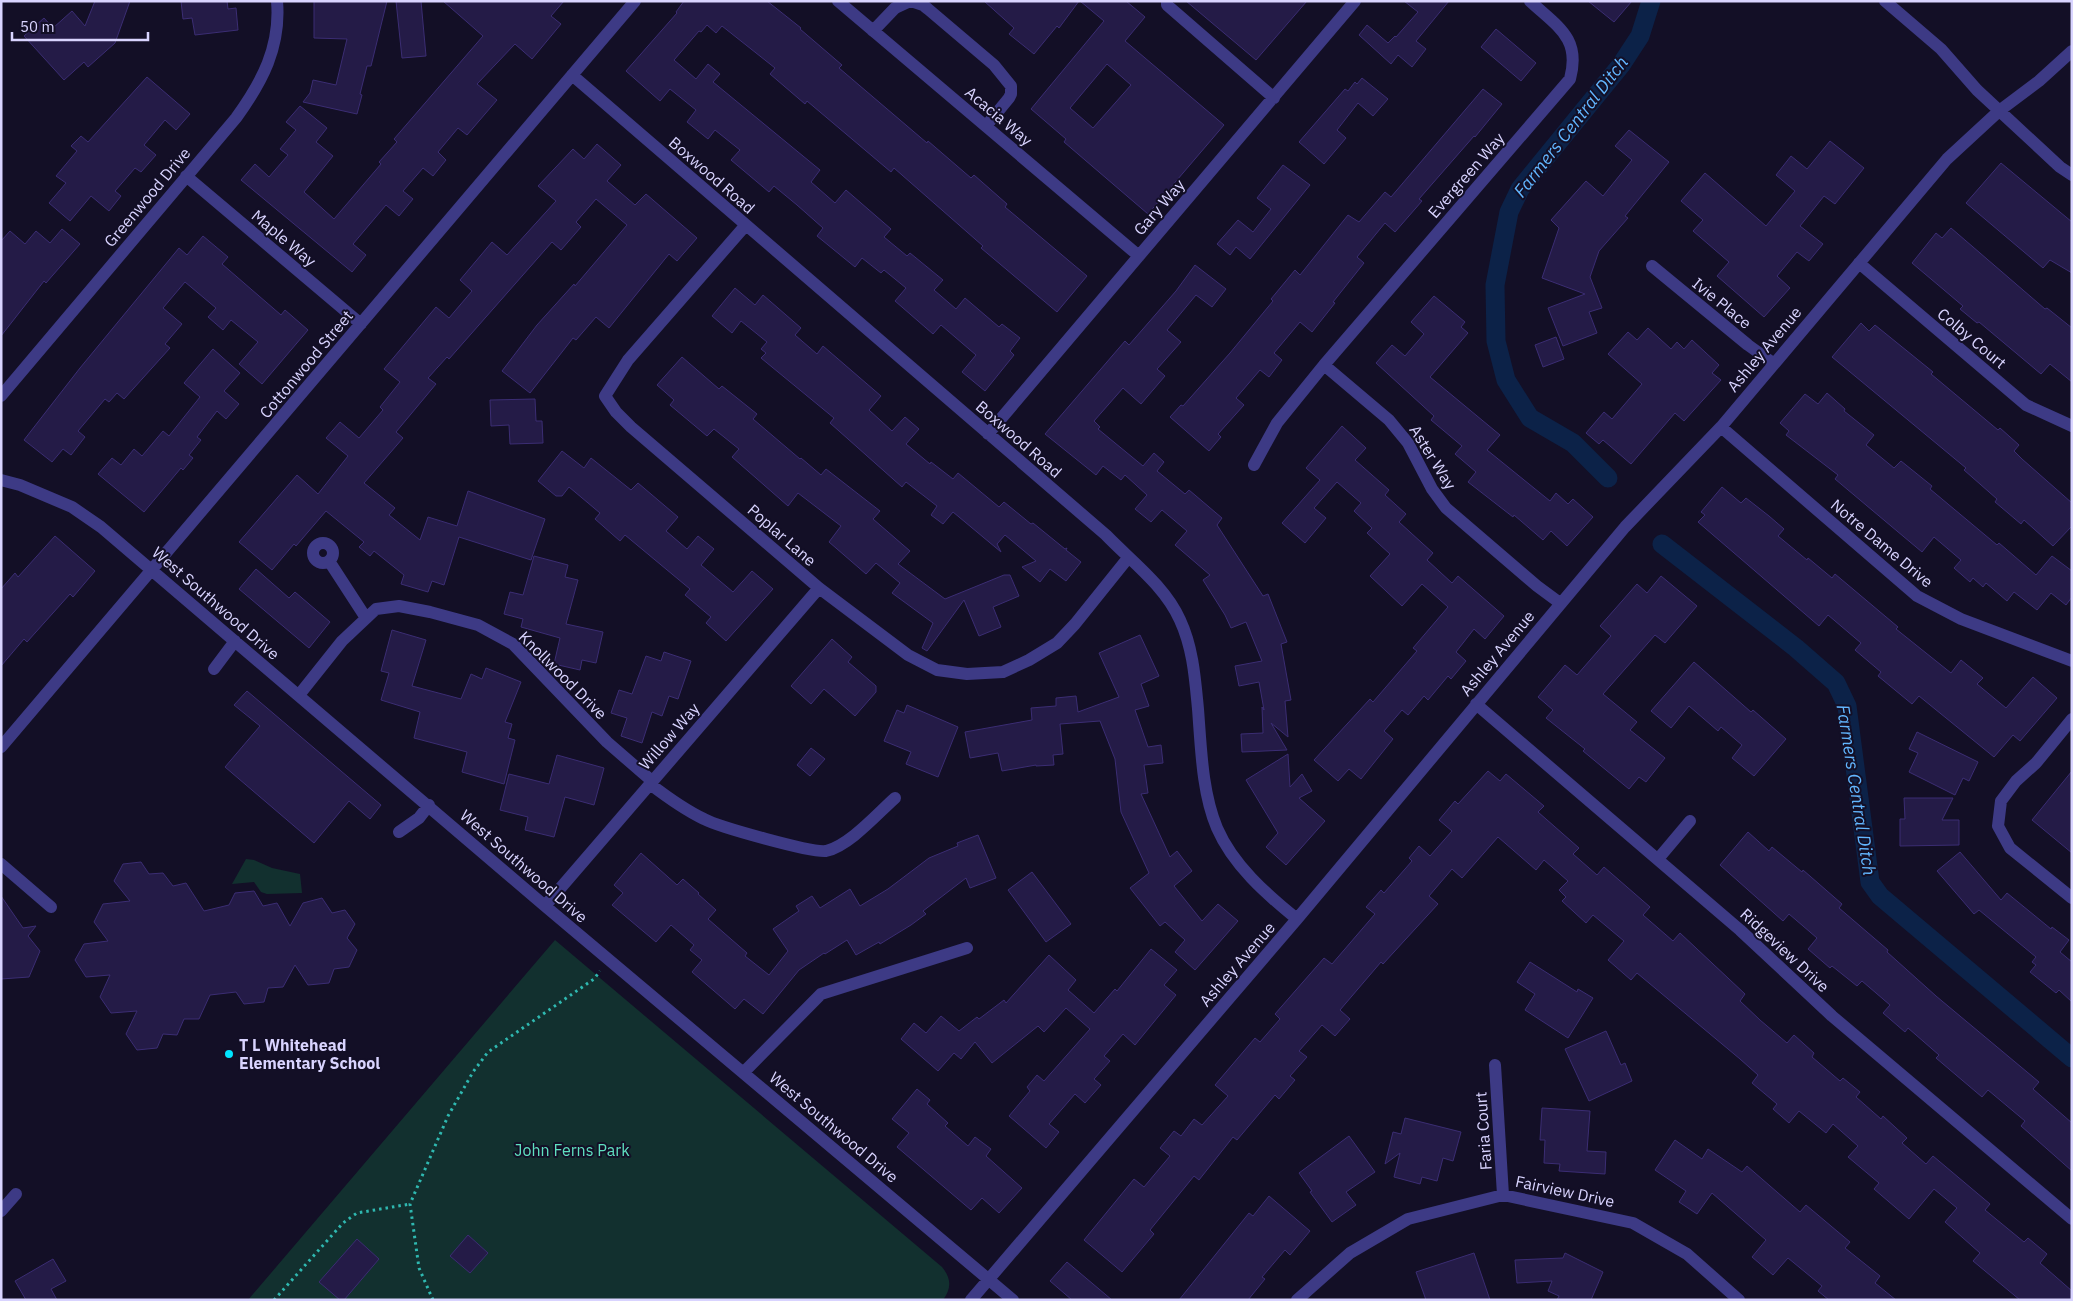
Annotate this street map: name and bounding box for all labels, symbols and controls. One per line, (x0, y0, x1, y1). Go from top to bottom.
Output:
scale bar (12, 10, 149, 42)
text: 50 m (20, 17, 55, 36)
water label: Farmers Central Ditch (1508, 51, 1633, 202)
street label: Acacia Way (961, 82, 1037, 150)
street label: Evergreen Way (1423, 128, 1509, 222)
street label: Boxwood Road (665, 132, 759, 218)
street label: Greenwood Drive (100, 143, 195, 251)
street label: Gary Way (1129, 175, 1189, 239)
street label: Maple Way (248, 205, 320, 271)
street label: Ivie Place (1688, 273, 1756, 333)
street label: Ashley Avenue (1722, 302, 1806, 396)
street label: Colby Court (1933, 303, 2011, 373)
street label: Cottonwood Street (255, 306, 357, 422)
street label: Boxwood Road (972, 396, 1066, 482)
street label: Aster Way (1405, 421, 1461, 493)
street label: Notre Dame Drive (1827, 494, 1937, 592)
street label: Poplar Lane (744, 500, 821, 570)
street label: West Southwood Drive (148, 542, 284, 664)
street label: Ashley Avenue (1455, 606, 1539, 700)
street label: Knollwood Drive (515, 627, 612, 724)
street label: Willow Way (634, 698, 704, 774)
water label: Farmers Central Ditch (1832, 703, 1881, 877)
street label: West Southwood Drive (456, 805, 592, 927)
street label: Ridgeview Drive (1736, 904, 1834, 996)
street label: Ashley Avenue (1195, 918, 1279, 1010)
place label: T L Whitehead Elementary School (239, 1035, 380, 1073)
marker: T L Whitehead Elementary School (223, 1048, 235, 1060)
street label: West Southwood Drive (765, 1067, 903, 1187)
street label: Faria Court (1470, 1091, 1496, 1171)
park label: John Ferns Park (514, 1140, 630, 1160)
street label: Fairview Drive (1514, 1171, 1617, 1211)

